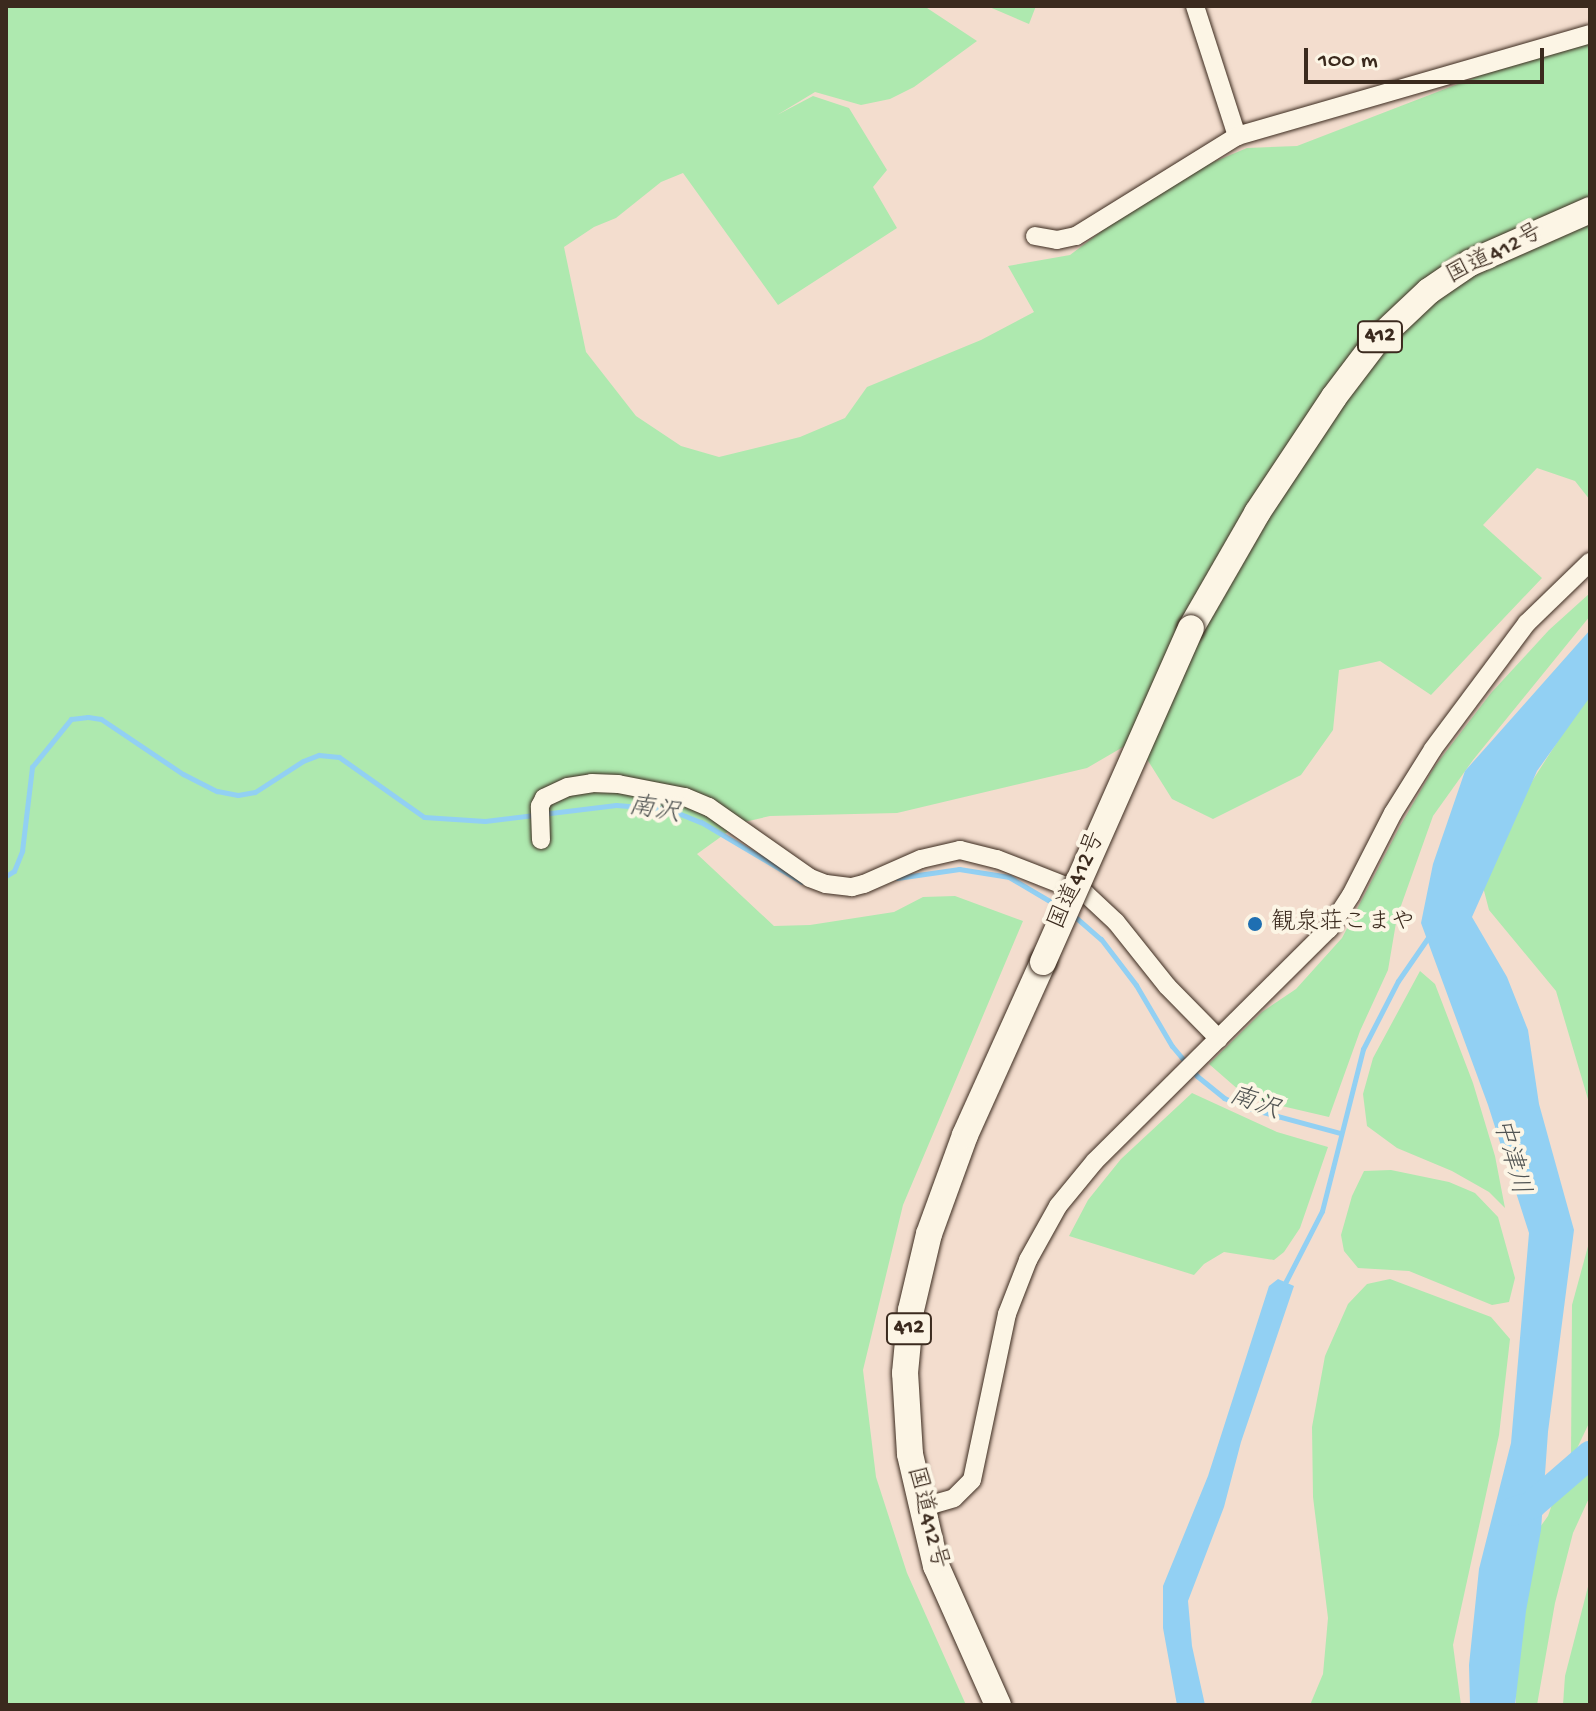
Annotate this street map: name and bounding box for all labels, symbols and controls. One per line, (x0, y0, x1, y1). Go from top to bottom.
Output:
scale bar (1308, 32, 1548, 82)
text: 100 m (1318, 47, 1378, 76)
street label: 国道412号 (1442, 218, 1548, 292)
road number: 412 (1356, 319, 1404, 355)
water label: 南沢 (626, 792, 682, 832)
street label: 国道412号 (1044, 827, 1112, 935)
place label: 観泉荘こまや (1271, 910, 1415, 938)
marker: 観泉荘こまや (1246, 915, 1264, 933)
water label: 南沢 (1224, 1081, 1284, 1129)
water label: 中津川 (1484, 1115, 1534, 1199)
road number: 412 (885, 1311, 933, 1347)
street label: 国道412号 (899, 1464, 953, 1572)

